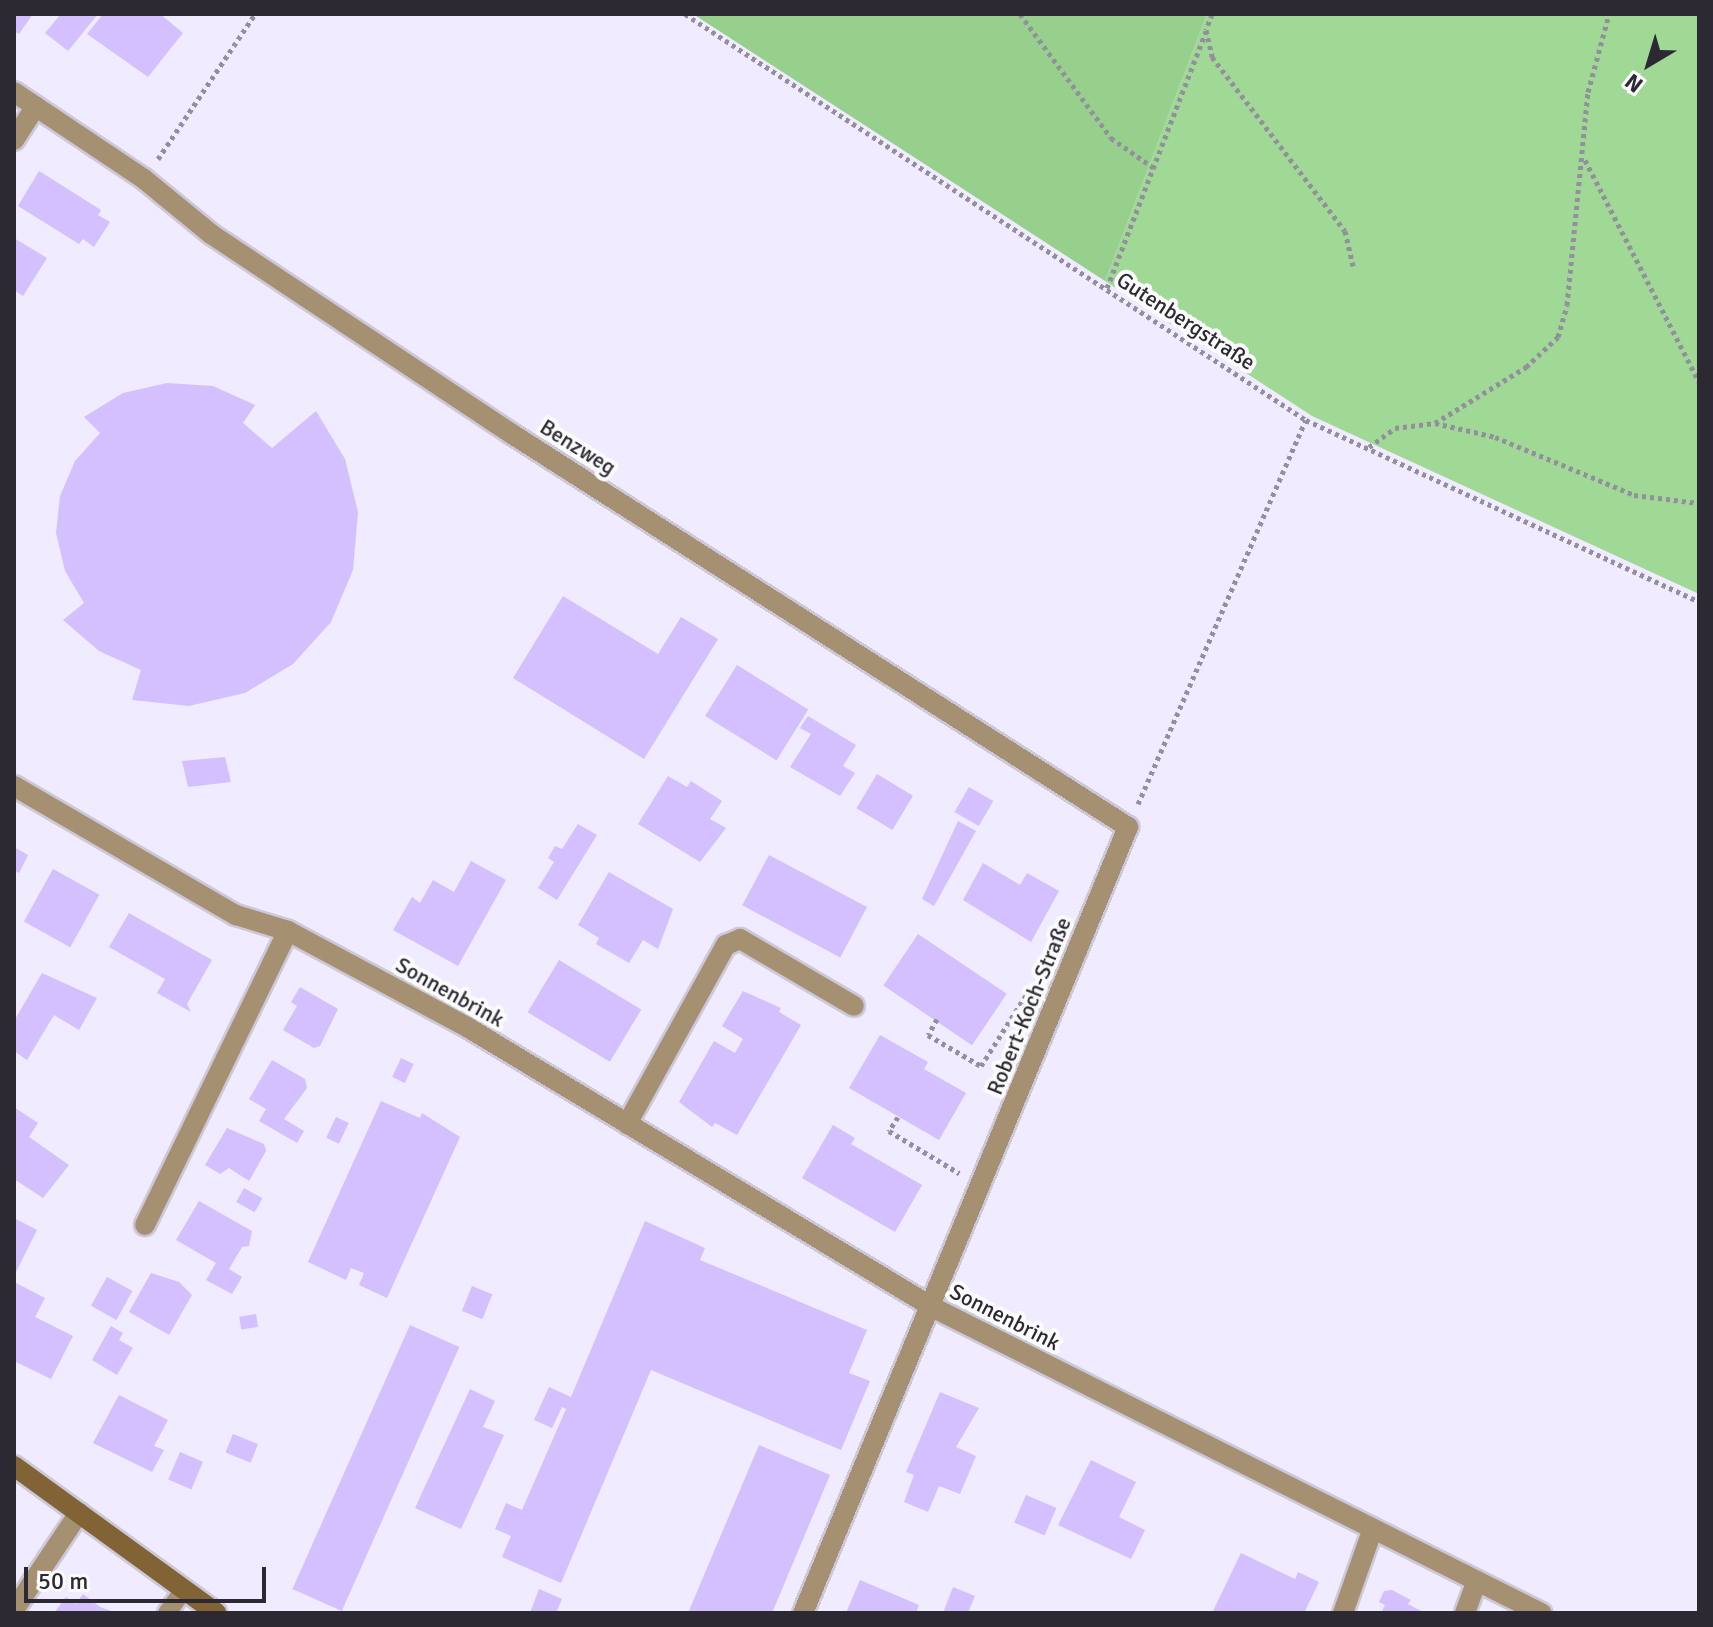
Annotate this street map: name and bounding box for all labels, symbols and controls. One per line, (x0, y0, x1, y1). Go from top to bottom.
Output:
north arrow (1609, 24, 1689, 104)
text: N (1620, 68, 1648, 99)
street label: Gutenbergstraße (1112, 266, 1260, 376)
street label: Benzweg (535, 413, 621, 481)
street label: Robert-Koch-Straße (981, 913, 1077, 1099)
street label: Sonnenbrink (391, 951, 509, 1033)
street label: Sonnenbrink (946, 1278, 1064, 1356)
scale bar (28, 1551, 270, 1601)
text: 50 m (38, 1566, 88, 1596)

